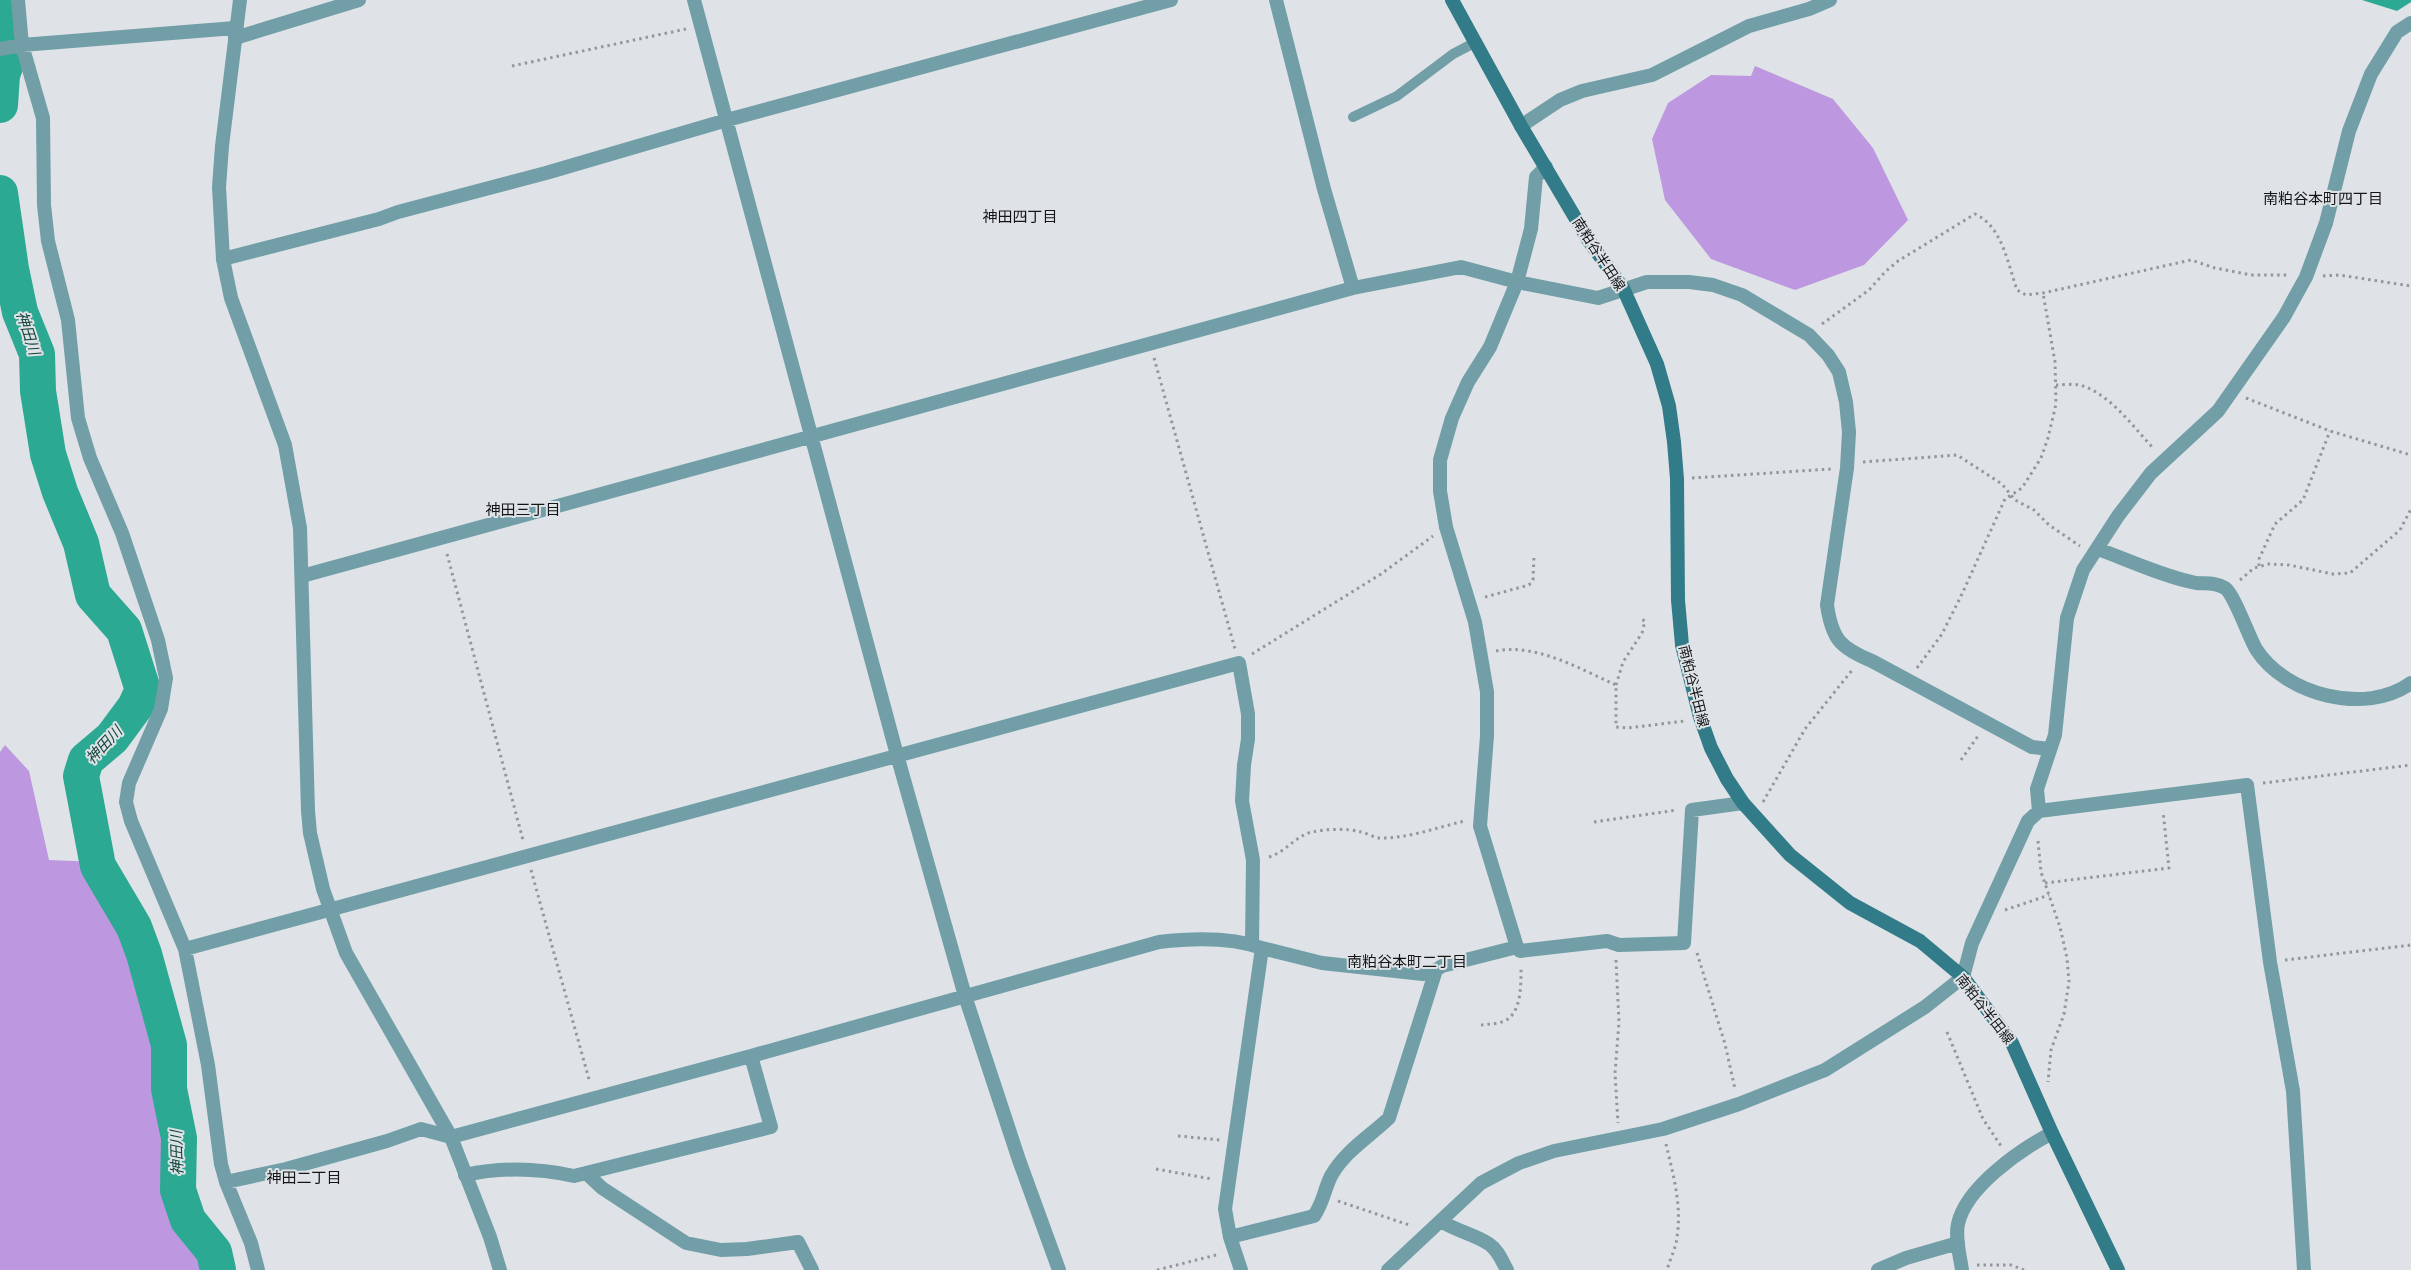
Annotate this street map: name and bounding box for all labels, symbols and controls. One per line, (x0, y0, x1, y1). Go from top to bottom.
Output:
district label: 南粕谷本町四丁目 (2263, 189, 2383, 208)
district label: 神田四丁目 (982, 207, 1058, 226)
street label: 南粕谷半田線 (1569, 214, 1629, 294)
water label: 神田川 (12, 309, 45, 359)
district label: 神田三丁目 (485, 500, 561, 519)
street label: 南粕谷半田線 (1675, 643, 1713, 729)
water label: 神田川 (81, 720, 127, 768)
district label: 南粕谷本町二丁目 (1347, 952, 1467, 971)
street label: 南粕谷半田線 (1952, 970, 2018, 1048)
water label: 神田川 (166, 1128, 187, 1176)
district label: 神田二丁目 (266, 1168, 342, 1187)

